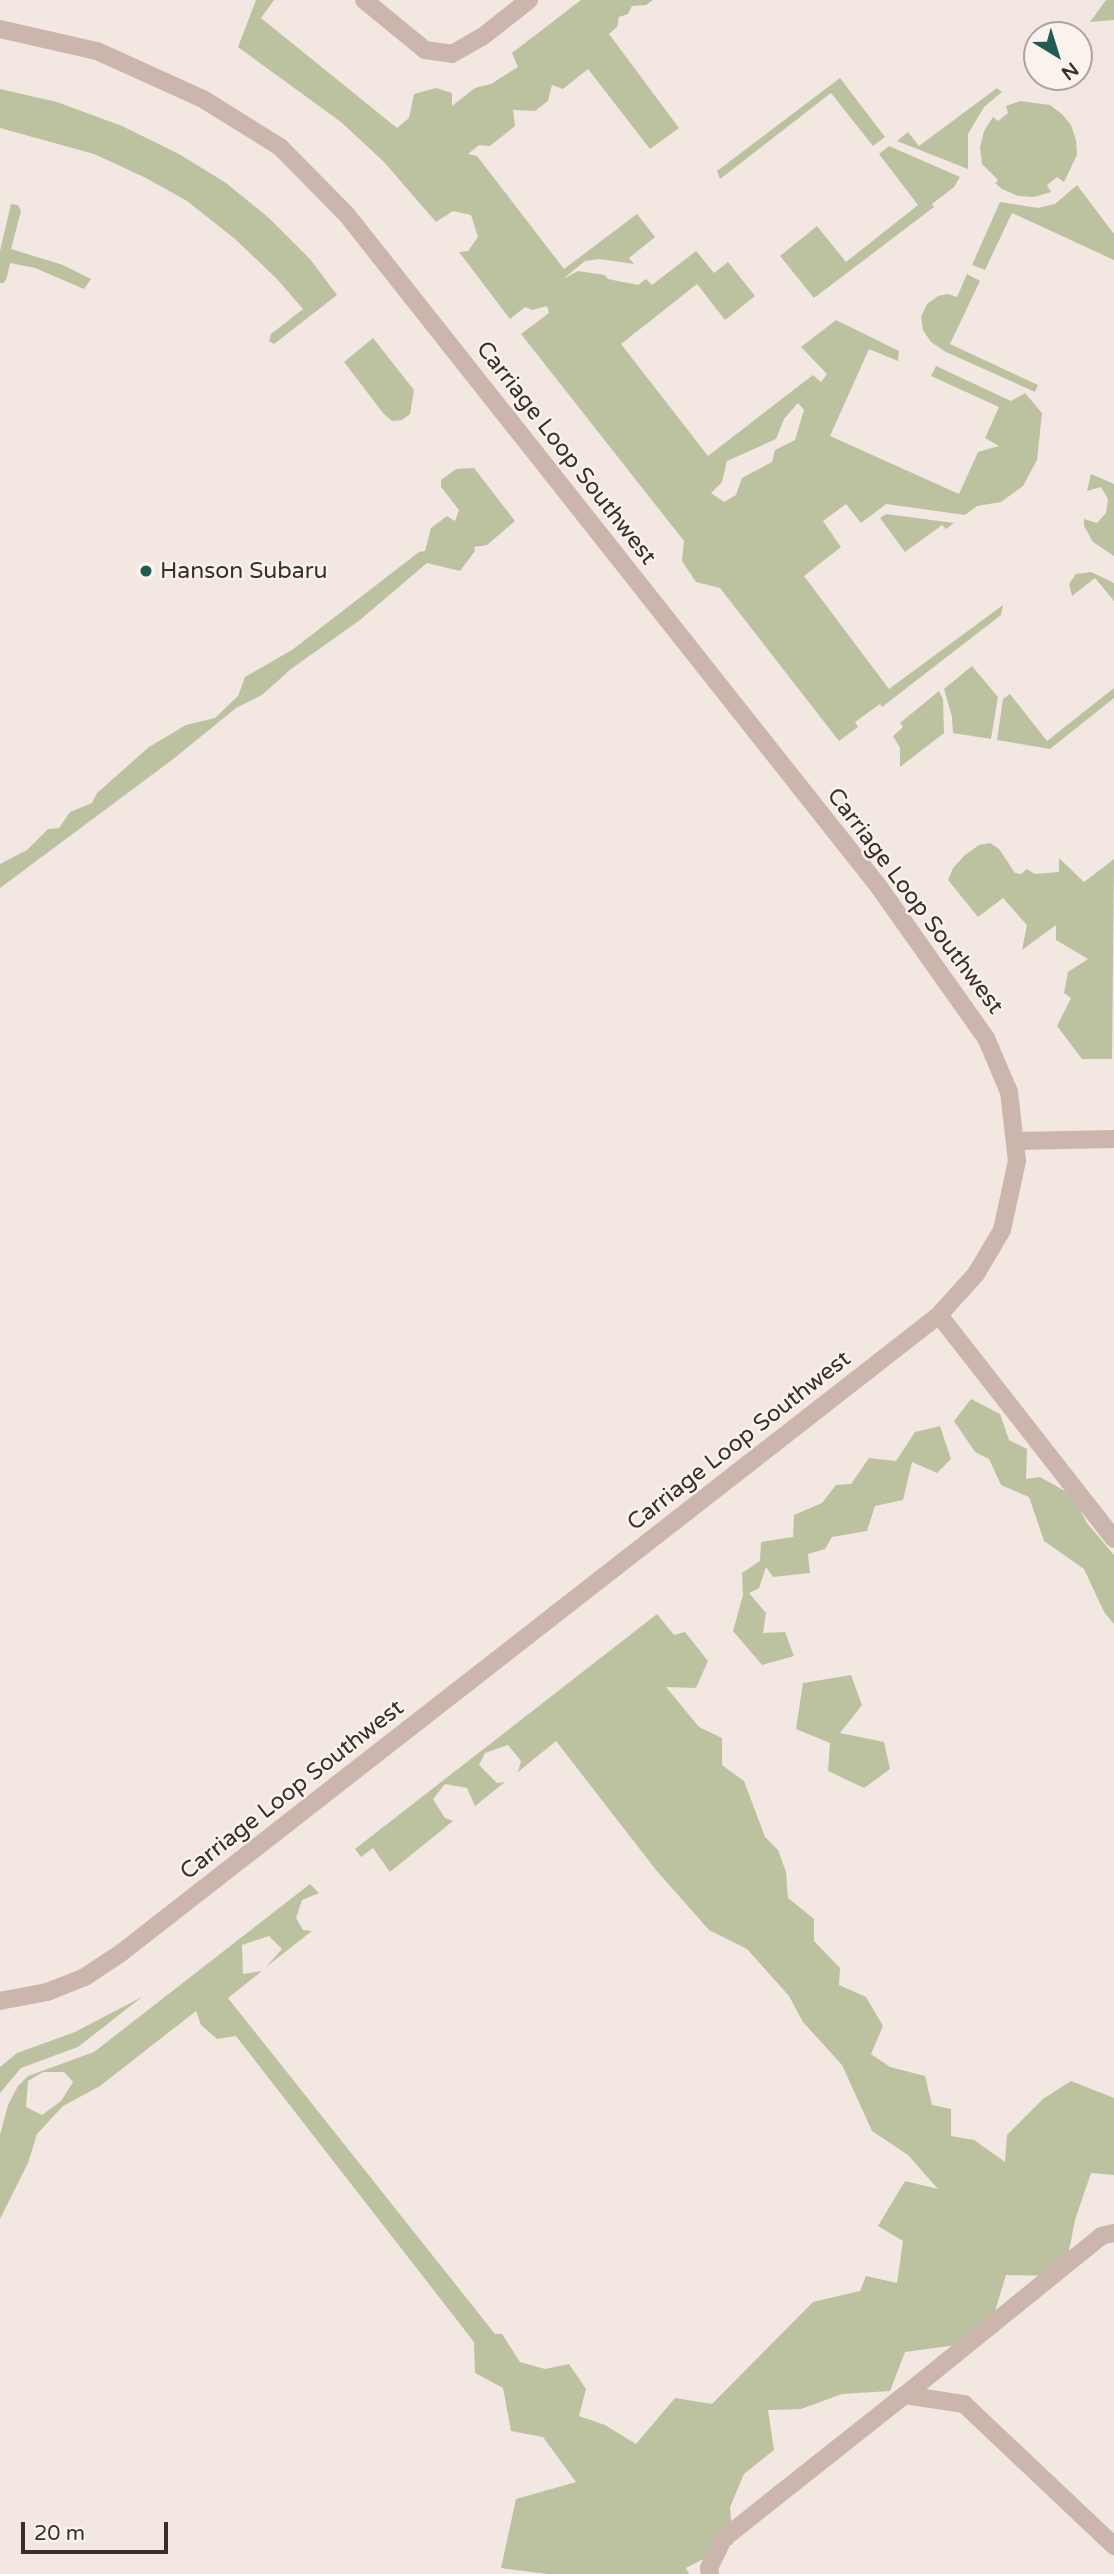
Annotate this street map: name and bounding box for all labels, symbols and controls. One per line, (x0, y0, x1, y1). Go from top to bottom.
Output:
north arrow (1023, 21, 1093, 91)
text: N (1057, 58, 1082, 84)
street label: Carriage Loop Southwest (470, 336, 662, 570)
place label: Hanson Subaru (160, 557, 328, 585)
marker: Hanson Subaru (138, 563, 154, 579)
street label: Carriage Loop Southwest (821, 783, 1009, 1019)
street label: Carriage Loop Southwest (622, 1345, 856, 1537)
street label: Carriage Loop Southwest (175, 1694, 409, 1886)
scale bar (24, 2508, 172, 2552)
text: 20 m (34, 2521, 85, 2546)

